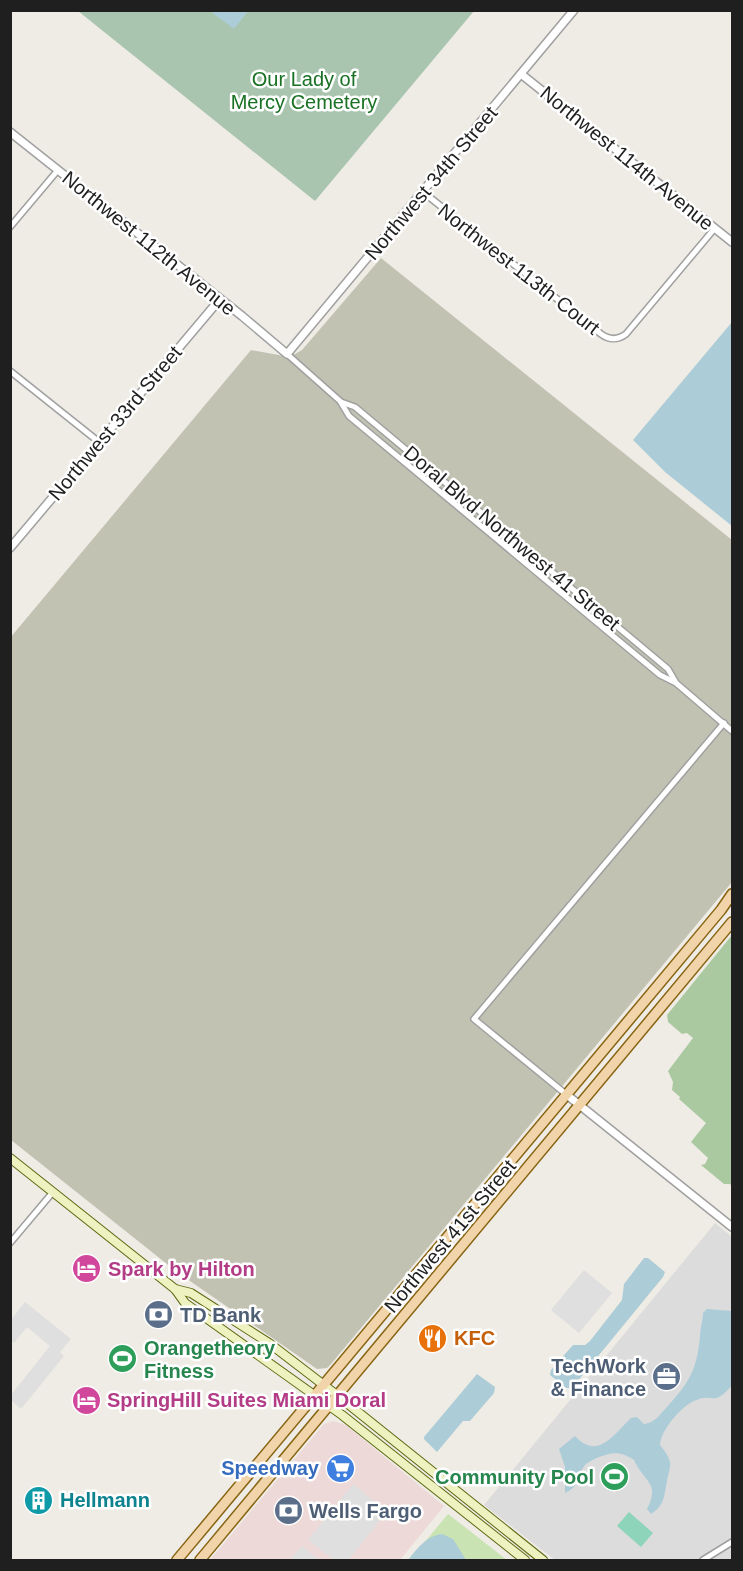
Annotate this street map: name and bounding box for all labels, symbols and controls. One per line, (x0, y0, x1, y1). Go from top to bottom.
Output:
park label: Our Lady of Mercy Cemetery (231, 68, 377, 113)
street label: Northwest 114th Avenue (536, 81, 718, 235)
street label: Northwest 34th Street (360, 102, 502, 264)
street label: Northwest 112th Avenue (58, 166, 240, 320)
street label: Northwest 113th Court (434, 199, 604, 339)
street label: Northwest 33rd Street (44, 341, 186, 505)
street label: Doral Blvd Northwest 41 Street (400, 441, 625, 635)
street label: Northwest 41st Street (380, 1155, 521, 1317)
hotel icon: Spark by Hilton (71, 1253, 103, 1285)
place label: Spark by Hilton (108, 1258, 255, 1280)
bank icon: TD Bank (143, 1299, 175, 1331)
place label: TD Bank (180, 1304, 262, 1326)
restaurant icon: KFC (417, 1322, 449, 1354)
place label: KFC (454, 1327, 495, 1349)
place label: Orangetheory Fitness (144, 1337, 276, 1382)
sports icon: Orangetheory Fitness (107, 1343, 139, 1375)
place label: TechWork & Finance (550, 1355, 647, 1400)
office icon: TechWork & Finance (651, 1361, 683, 1393)
hotel icon: SpringHill Suites Miami Doral (70, 1384, 102, 1416)
place label: SpringHill Suites Miami Doral (107, 1389, 386, 1411)
supermarket icon: Speedway (324, 1452, 356, 1484)
place label: Speedway (221, 1457, 320, 1479)
sports icon: Community Pool (599, 1461, 631, 1493)
place label: Community Pool (435, 1466, 594, 1488)
building icon: Hellmann (23, 1484, 55, 1516)
place label: Hellmann (60, 1489, 150, 1511)
bank icon: Wells Fargo (272, 1495, 304, 1527)
place label: Wells Fargo (309, 1500, 422, 1522)

